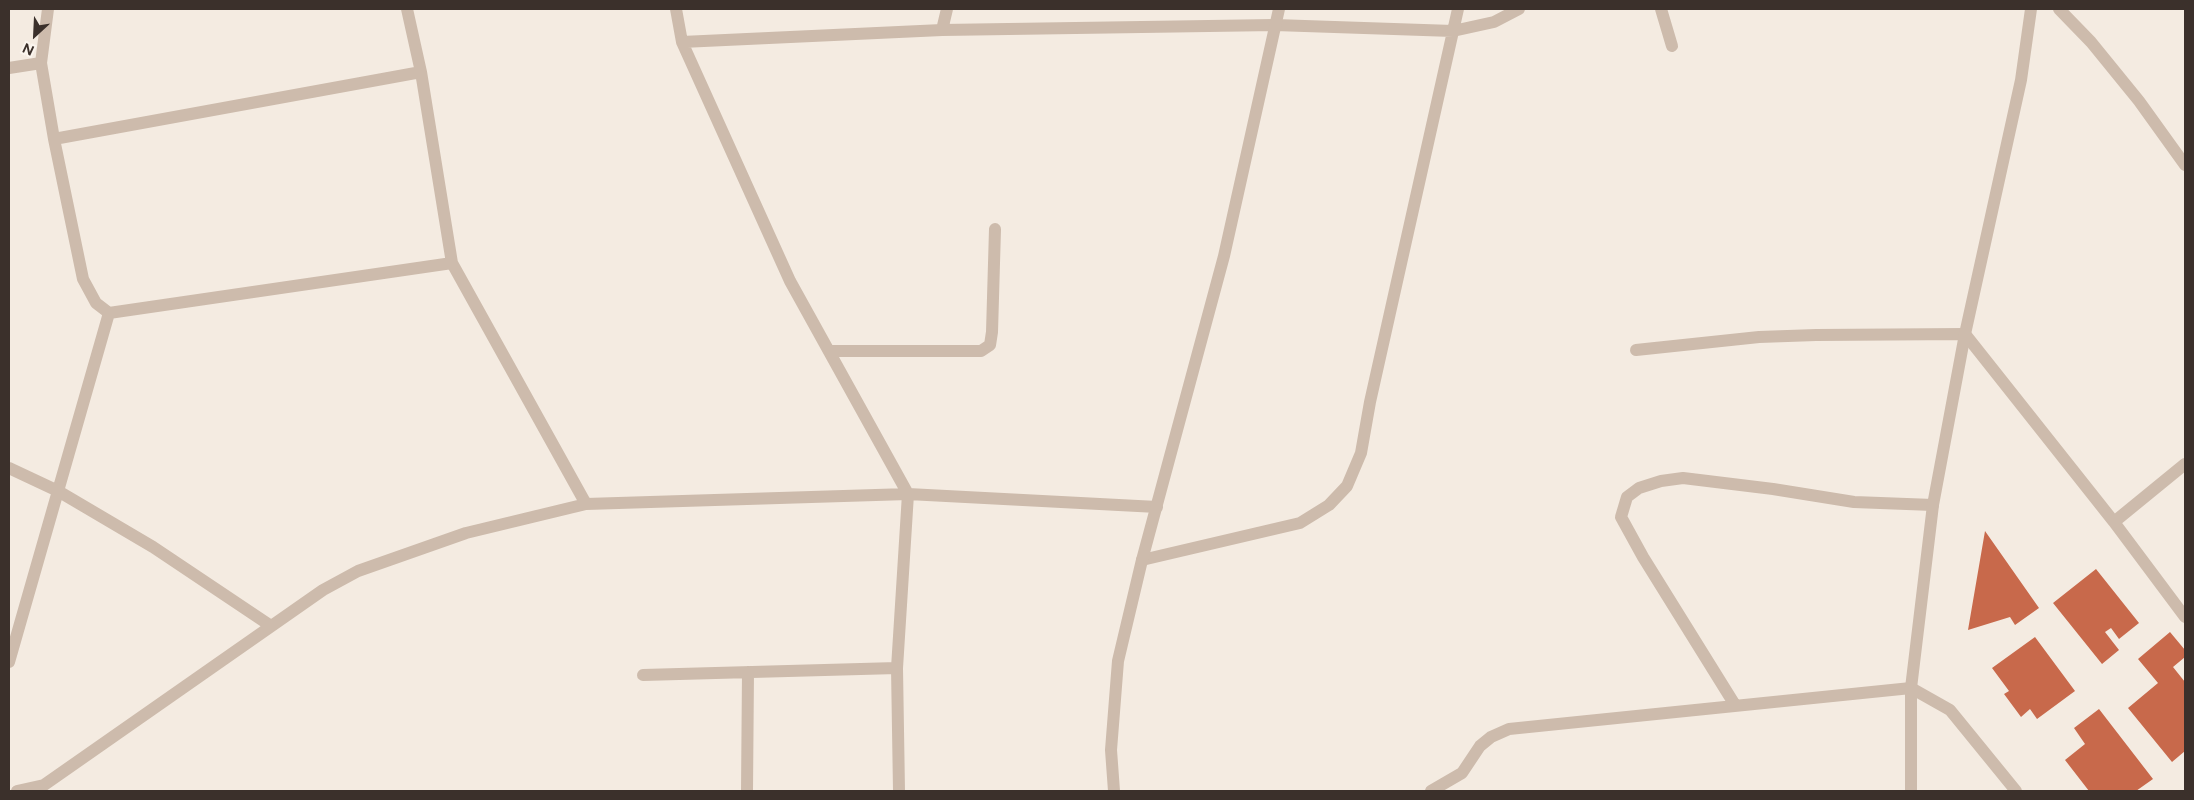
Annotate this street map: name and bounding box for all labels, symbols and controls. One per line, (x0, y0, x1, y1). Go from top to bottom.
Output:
north arrow (10, 10, 60, 60)
text: N (20, 39, 37, 59)

